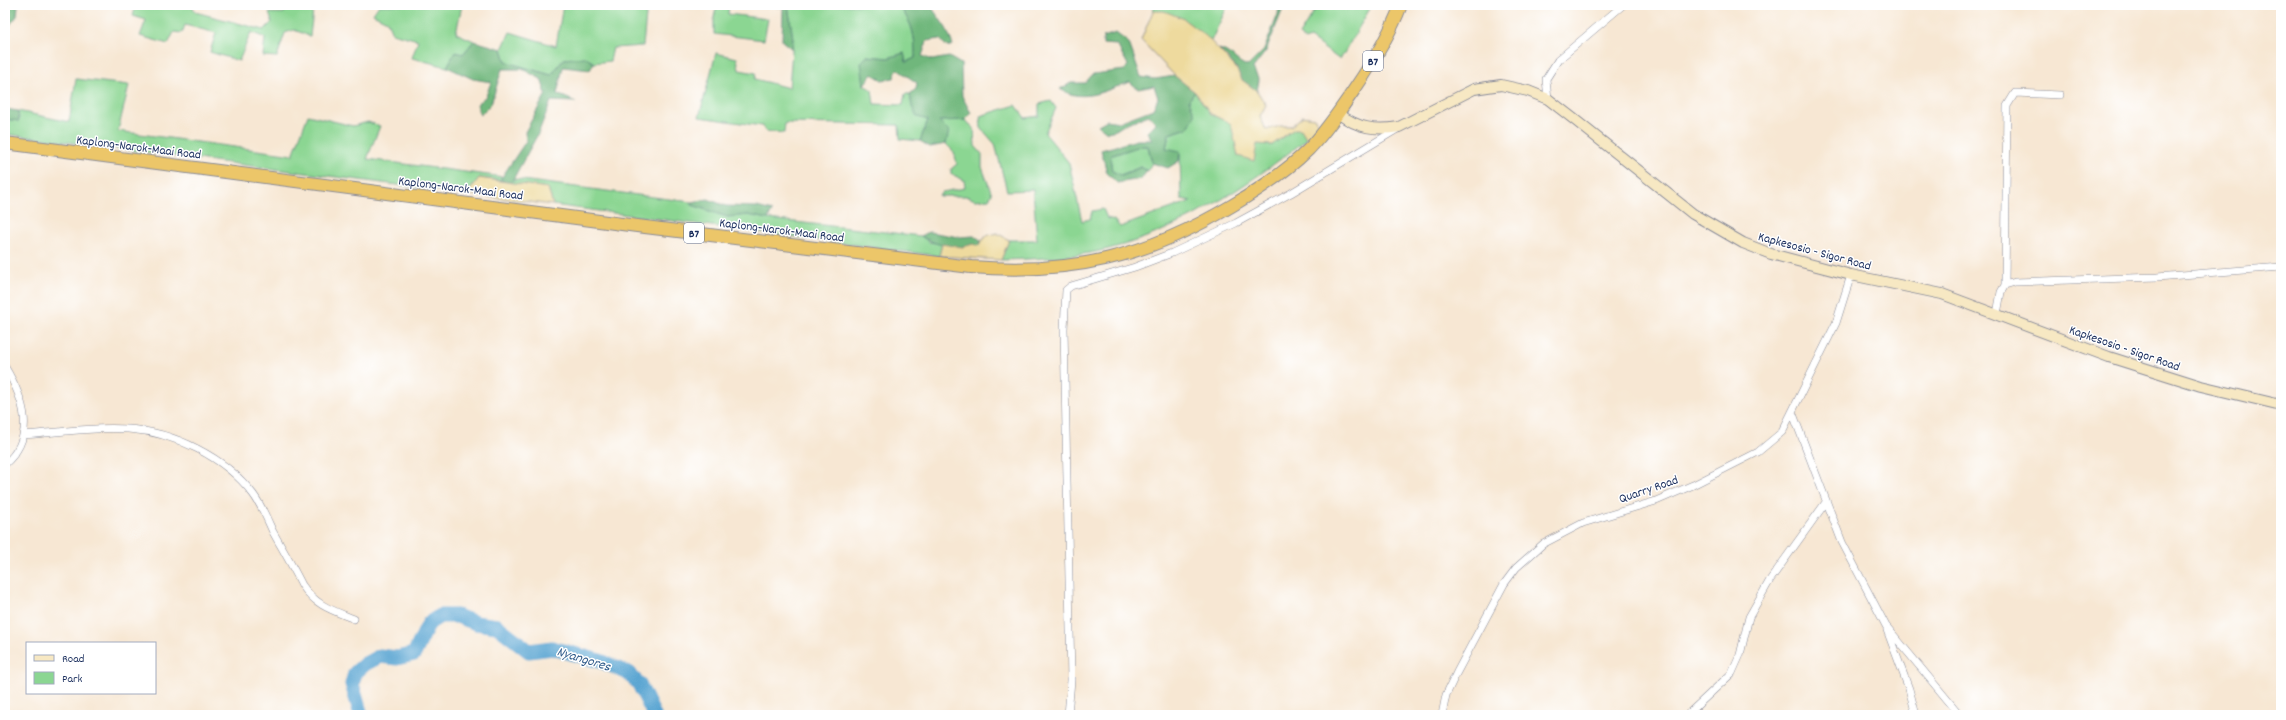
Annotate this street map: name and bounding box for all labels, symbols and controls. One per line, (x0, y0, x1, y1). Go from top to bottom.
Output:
road number: B7 (1363, 51, 1383, 71)
street label: Kaplong-Narok-Maai Road (75, 131, 202, 166)
street label: Kaplong-Narok-Maai Road (397, 172, 524, 207)
street label: Kaplong-Narok-Maai Road (718, 214, 845, 249)
road number: B7 (684, 223, 704, 243)
street label: Kapkesosio - Sigor Road (1756, 228, 1873, 277)
street label: Kapkesosio - Sigor Road (2066, 321, 2182, 377)
street label: Quarry Road (1617, 471, 1681, 509)
legend (26, 642, 156, 694)
water label: Nyangores (554, 642, 614, 678)
text: Road (62, 651, 84, 668)
text: Park (62, 671, 83, 688)

